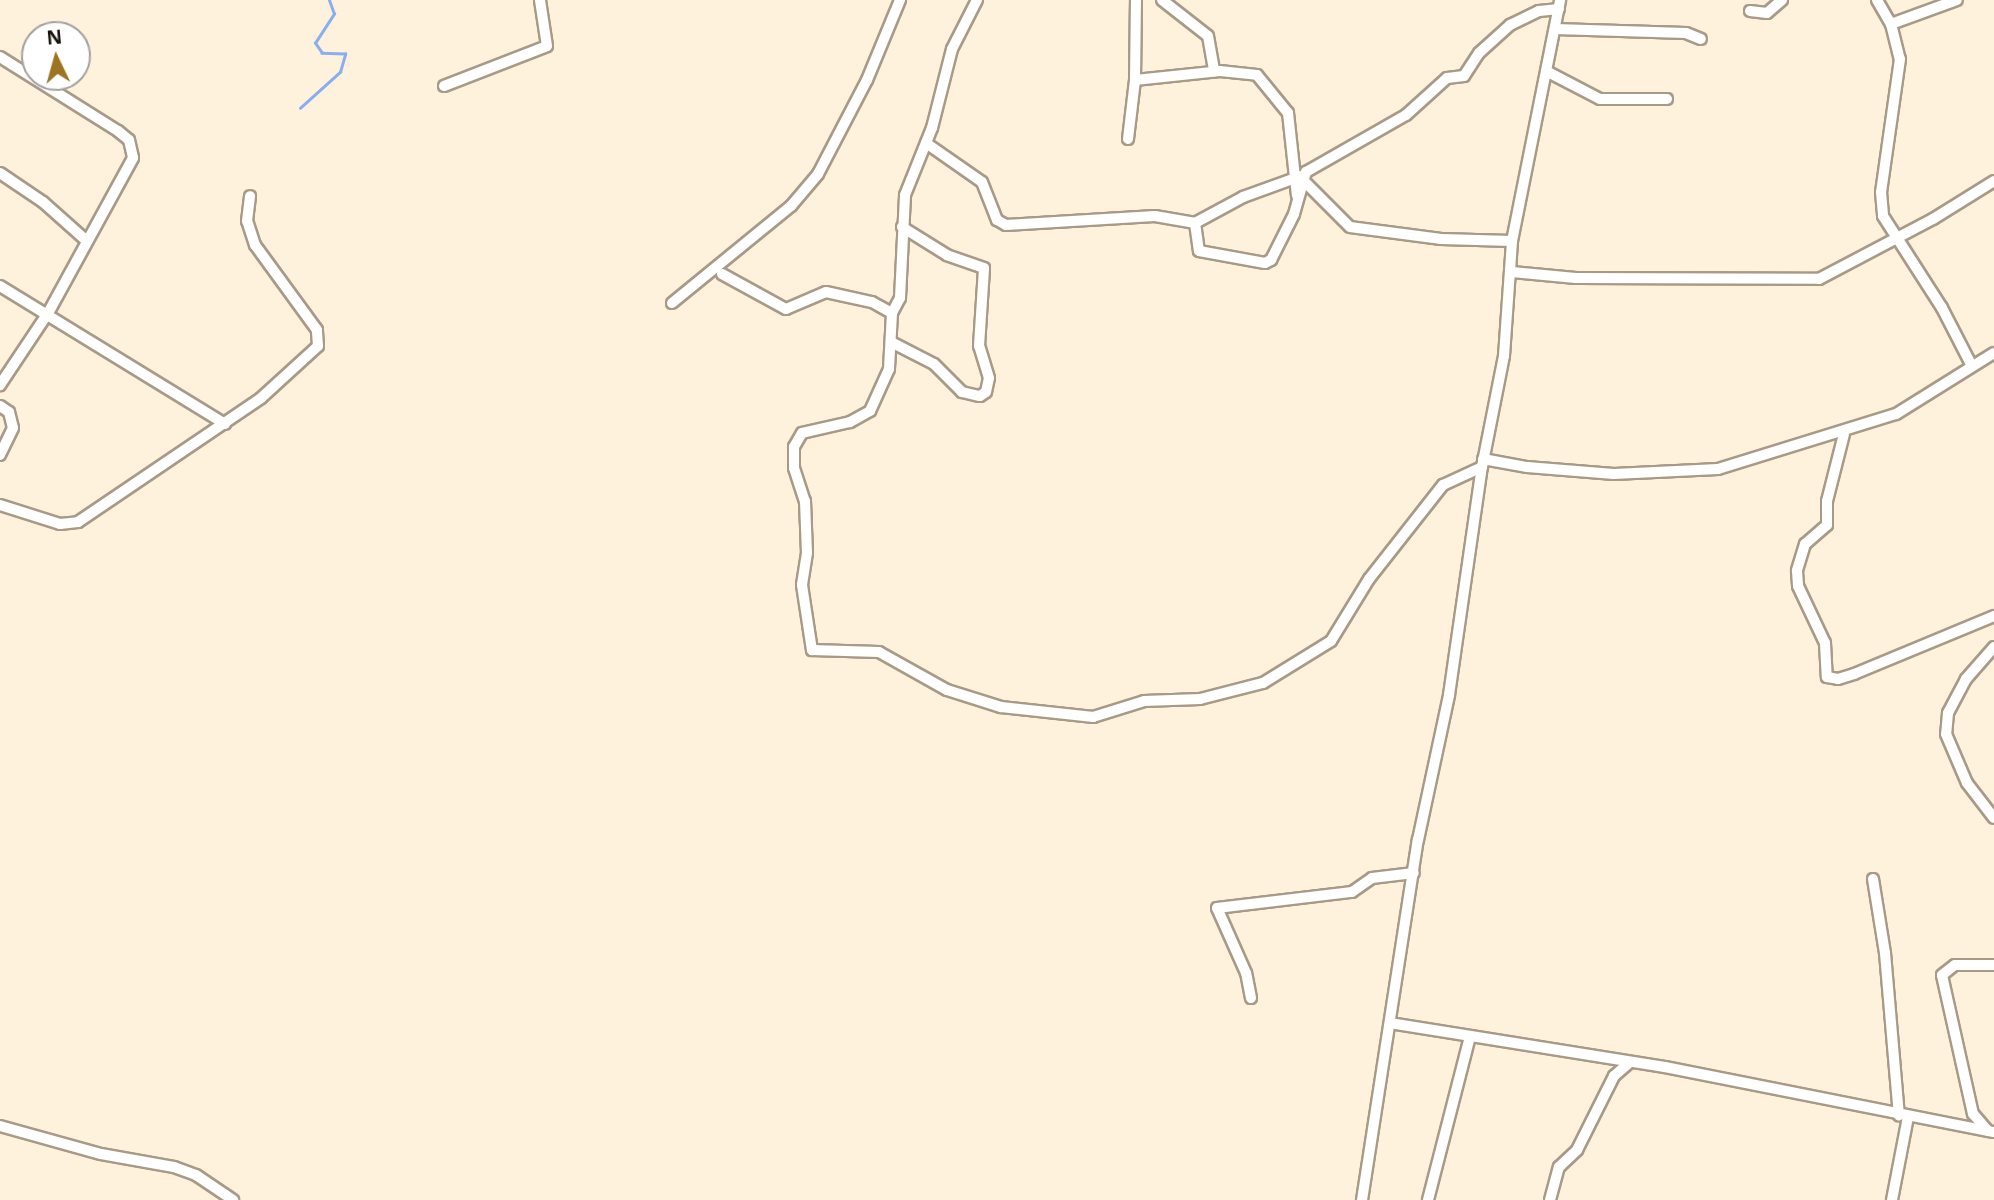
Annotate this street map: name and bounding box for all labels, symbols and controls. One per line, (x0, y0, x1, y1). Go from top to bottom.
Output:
north arrow (21, 21, 91, 91)
text: N (46, 23, 63, 51)

